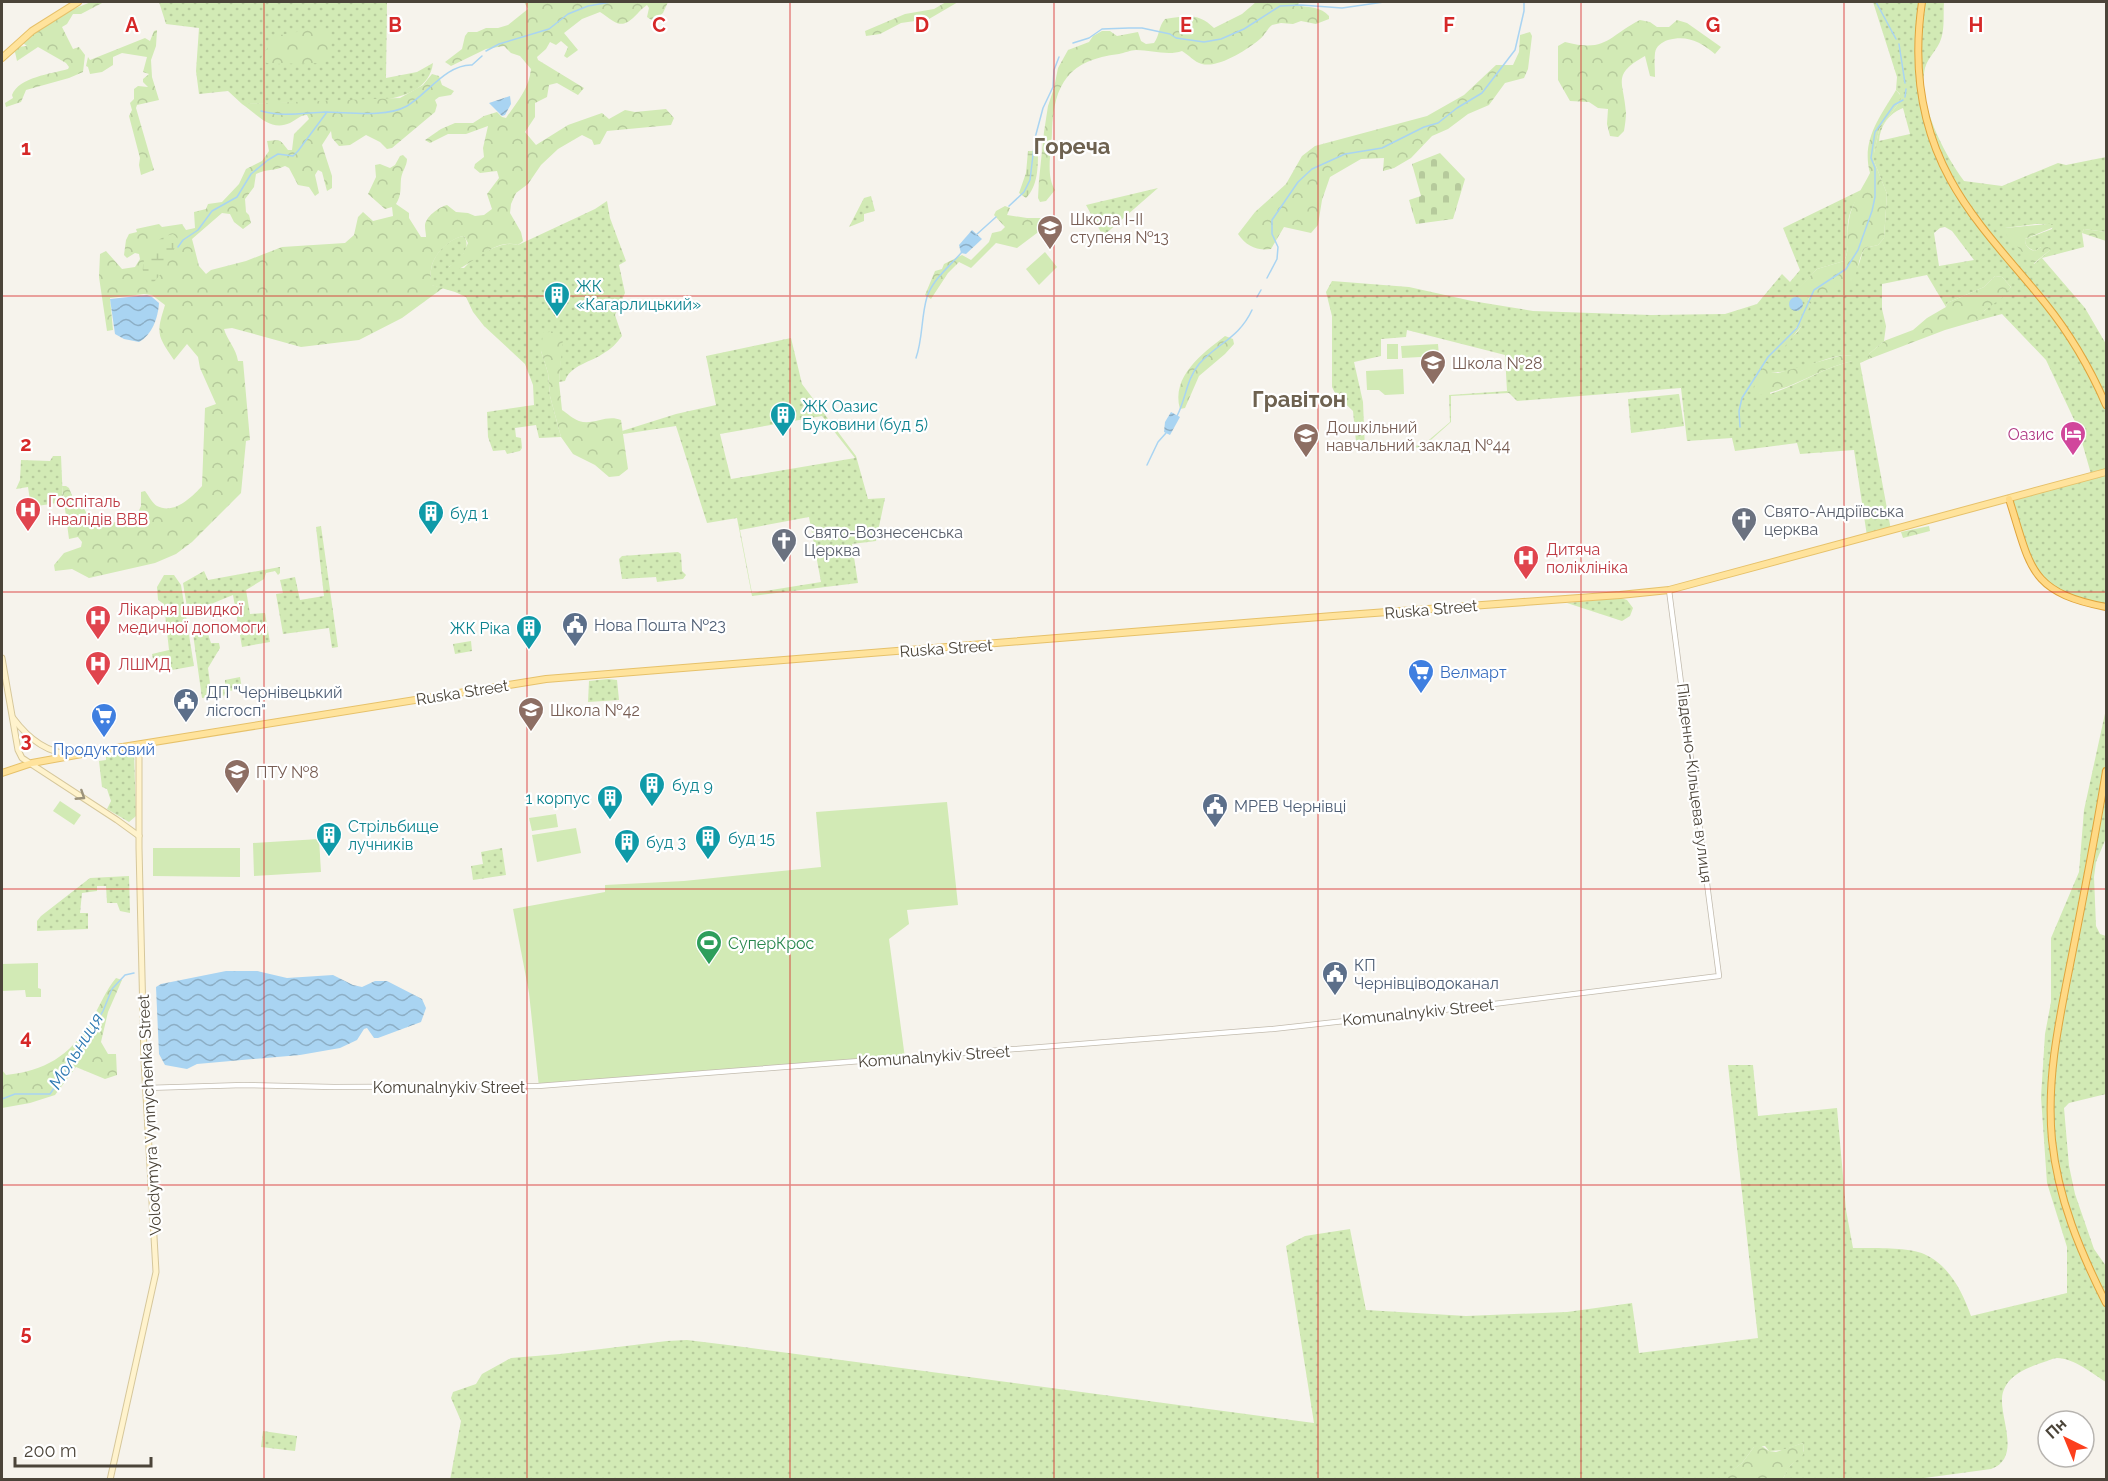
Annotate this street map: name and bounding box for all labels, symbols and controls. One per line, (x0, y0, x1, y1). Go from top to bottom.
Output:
text: A (125, 13, 139, 37)
text: B (388, 13, 402, 37)
text: C (652, 13, 666, 37)
text: D (915, 13, 929, 37)
text: E (1180, 13, 1192, 37)
text: F (1443, 13, 1455, 37)
text: G (1706, 13, 1720, 37)
text: H (1969, 13, 1983, 37)
district label: Гореча (1034, 133, 1110, 159)
text: 1 (21, 136, 31, 160)
place label: Школа I-II ступеня №13 (1070, 210, 1169, 247)
school or university icon: Школа I-II ступеня №13 (1035, 213, 1065, 251)
place label: ЖК «Кагарлицький» (576, 277, 701, 314)
building icon: ЖК «Кагарлицький» (542, 280, 572, 318)
school or university icon: Школа №28 (1418, 348, 1448, 386)
place label: Школа №28 (1452, 354, 1543, 373)
district label: Гравітон (1252, 386, 1346, 412)
place label: ЖК Оазис Буковини (буд 5) (802, 397, 928, 434)
building icon: ЖК Оазис Буковини (буд 5) (768, 400, 798, 438)
place label: Дошкільний навчальний заклад №44 (1326, 418, 1510, 455)
hotel icon: Оазис (2058, 419, 2088, 457)
school or university icon: Дошкільний навчальний заклад №44 (1291, 421, 1321, 459)
place label: Оазис (2008, 425, 2054, 444)
text: 2 (20, 432, 32, 456)
place label: Госпіталь інвалідів ВВВ (48, 492, 148, 529)
hospital icon: Госпіталь інвалідів ВВВ (13, 495, 43, 533)
building icon: буд 1 (416, 498, 446, 536)
place label: Свято-Андріївська церква (1764, 502, 1904, 539)
place label: буд 1 (450, 504, 488, 523)
church icon: Свято-Андріївська церква (1729, 505, 1759, 543)
place label: Свято-Вознесенська Церква (804, 523, 963, 560)
church icon: Свято-Вознесенська Церква (769, 526, 799, 564)
place label: Дитяча поліклініка (1546, 540, 1628, 577)
hospital icon: Дитяча поліклініка (1511, 543, 1541, 581)
street label: Ruska Street (1384, 596, 1479, 623)
place label: Лікарня швидкої медичної допомоги (118, 600, 266, 637)
hospital icon: Лікарня швидкої медичної допомоги (83, 603, 113, 641)
public building icon: Нова Пошта №23 (560, 610, 590, 648)
building icon: ЖК Ріка (514, 613, 544, 651)
place label: Нова Пошта №23 (594, 616, 726, 635)
place label: ЖК Ріка (450, 619, 510, 638)
street label: Ruska Street (899, 636, 994, 661)
hospital icon: ЛШМД (83, 649, 113, 687)
place label: ЛШМД (118, 655, 171, 674)
supermarket icon: Велмарт (1406, 657, 1436, 695)
place label: Велмарт (1440, 663, 1507, 682)
street label: Ruska Street (415, 676, 510, 709)
street label: Південно-Кільцева вулиця (1673, 682, 1716, 884)
place label: ДП "Чернівецький лісгосп" (206, 683, 343, 720)
public building icon: ДП "Чернівецький лісгосп" (171, 686, 201, 724)
school or university icon: Школа №42 (516, 695, 546, 733)
supermarket icon: Продуктовий (89, 701, 119, 739)
place label: Школа №42 (550, 701, 640, 720)
text: 3 (20, 728, 32, 752)
place label: Продуктовий (53, 740, 155, 759)
school or university icon: ПТУ №8 (222, 757, 252, 795)
place label: ПТУ №8 (256, 763, 319, 782)
building icon: буд 9 (637, 770, 667, 808)
place label: буд 9 (672, 776, 713, 795)
building icon: 1 корпус (595, 783, 625, 821)
one-way arrow (74, 789, 85, 800)
place label: 1 корпус (526, 789, 590, 808)
public building icon: МРЕВ Чернівці (1200, 791, 1230, 829)
place label: МРЕВ Чернівці (1234, 797, 1346, 816)
place label: Стрільбище лучників (348, 817, 439, 854)
building icon: Стрільбище лучників (314, 820, 344, 858)
building icon: буд 15 (693, 823, 723, 861)
building icon: буд 3 (612, 827, 642, 865)
place label: буд 15 (728, 829, 775, 848)
place label: буд 3 (646, 833, 686, 852)
sports icon: СуперКрос (694, 928, 724, 966)
place label: СуперКрос (728, 934, 815, 953)
place label: КП Чернівціводоканал (1354, 956, 1499, 993)
public building icon: КП Чернівціводоканал (1320, 959, 1350, 997)
street label: Volodymyra Vynnychenka Street (134, 993, 165, 1236)
street label: Komunalnykiv Street (1341, 995, 1495, 1030)
water label: Мольниця (44, 1009, 107, 1093)
text: 4 (20, 1025, 32, 1049)
street label: Komunalnykiv Street (857, 1042, 1011, 1071)
street label: Komunalnykiv Street (373, 1078, 526, 1097)
text: 5 (20, 1321, 32, 1345)
north arrow (2036, 1409, 2096, 1469)
text: Пн (2042, 1414, 2070, 1443)
scale bar (15, 1430, 152, 1468)
text: 200 m (24, 1440, 77, 1461)

